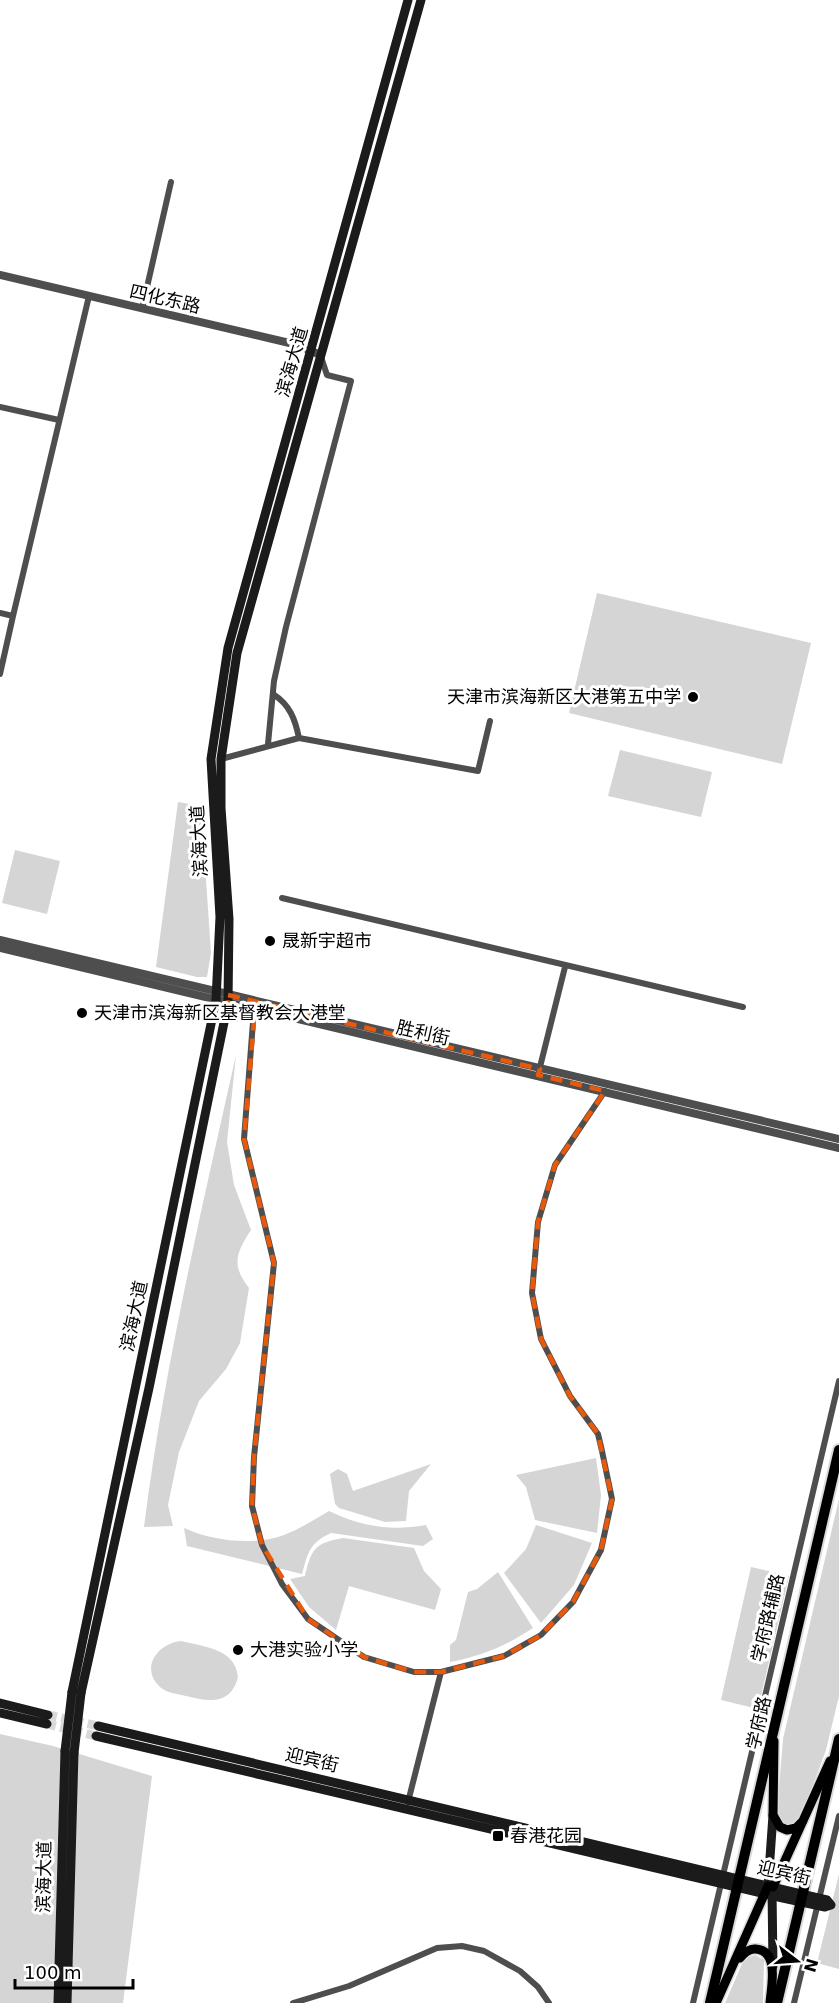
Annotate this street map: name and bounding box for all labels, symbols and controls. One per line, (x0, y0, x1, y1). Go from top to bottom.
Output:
street label: 四化东路 (128, 280, 203, 317)
street label: 滨海大道 (272, 324, 312, 399)
place label: 天津市滨海新区大港第五中学 (447, 686, 681, 707)
marker: 天津市滨海新区大港第五中学 (686, 690, 700, 704)
street label: 滨海大道 (186, 805, 211, 878)
place label: 晟新宇超市 (282, 930, 372, 951)
marker: 晟新宇超市 (263, 934, 277, 948)
place label: 天津市滨海新区基督教会大港堂 (94, 1002, 346, 1023)
marker: 天津市滨海新区基督教会大港堂 (75, 1006, 89, 1020)
street label: 胜利街 (394, 1016, 452, 1049)
street label: 滨海大道 (116, 1278, 151, 1353)
street label: 学府路辅路 (747, 1572, 788, 1664)
place label: 大港实验小学 (250, 1639, 358, 1660)
marker: 大港实验小学 (231, 1643, 245, 1657)
street label: 学府路 (742, 1694, 775, 1752)
street label: 迎宾街 (283, 1743, 341, 1776)
place label: 春港花园 (510, 1825, 582, 1846)
marker: 春港花园 (491, 1829, 505, 1843)
street label: 滨海大道 (32, 1841, 55, 1913)
street label: 迎宾街 (755, 1856, 813, 1889)
north arrow (767, 1931, 827, 1991)
scale bar (15, 1952, 134, 1990)
text: N (800, 1956, 822, 1974)
text: 100 m (24, 1962, 82, 1983)

